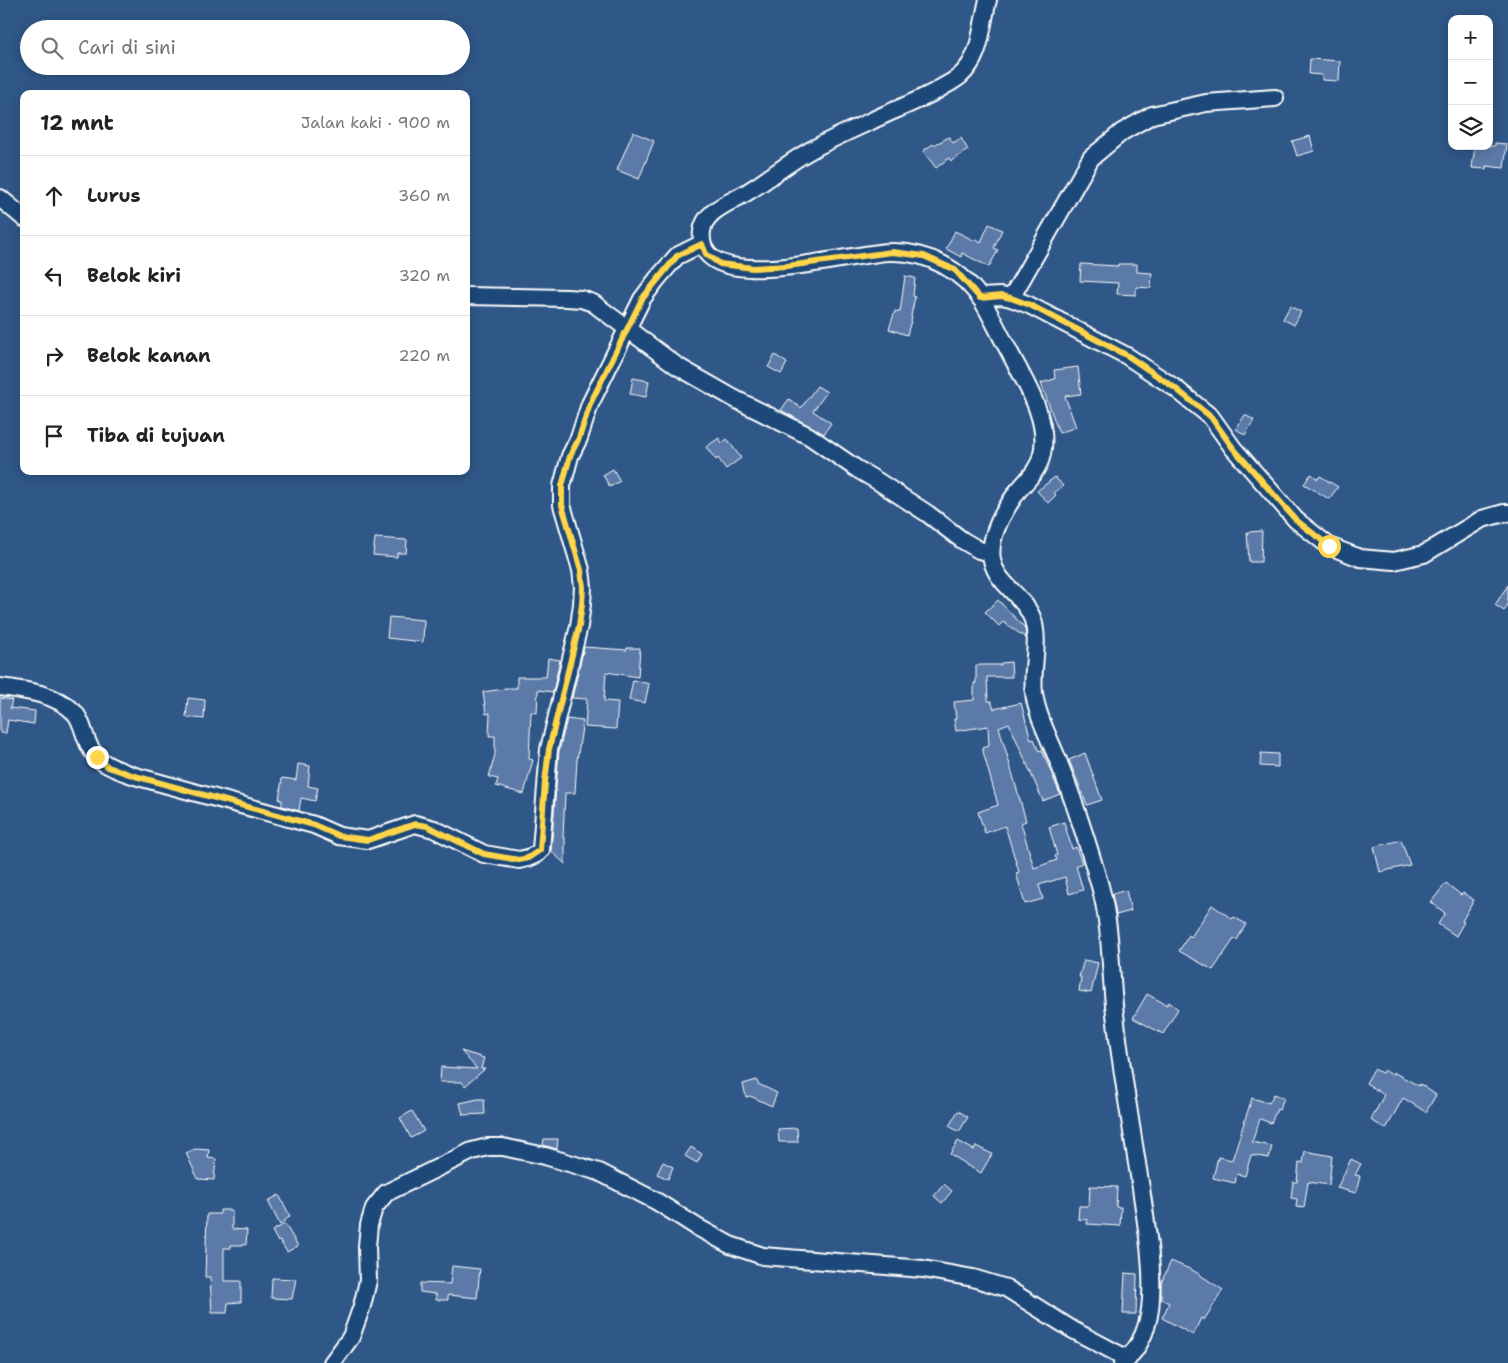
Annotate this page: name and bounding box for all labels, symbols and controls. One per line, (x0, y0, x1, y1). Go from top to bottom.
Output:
map controls (1448, 15, 1493, 150)
button: + (1448, 15, 1493, 60)
search box (20, 20, 470, 75)
icon: search (38, 34, 66, 62)
text: Cari di sini (78, 35, 176, 60)
button: − (1448, 60, 1493, 105)
button: layers (1448, 105, 1493, 150)
text: 12 mnt (40, 109, 114, 137)
text: Jalan kaki · 900 m (301, 112, 450, 133)
icon: ahead (40, 182, 68, 210)
text: Lurus (87, 183, 141, 208)
text: 360 m (398, 185, 450, 206)
icon: left (40, 262, 68, 290)
text: Belok kiri (87, 263, 181, 288)
text: 320 m (399, 265, 450, 286)
icon: right (40, 342, 68, 370)
text: Belok kanan (87, 343, 211, 368)
text: 220 m (398, 345, 450, 366)
icon: arrive (40, 422, 68, 450)
text: Tiba di tujuan (87, 423, 225, 448)
route start (1318, 535, 1341, 558)
route end (86, 746, 109, 769)

